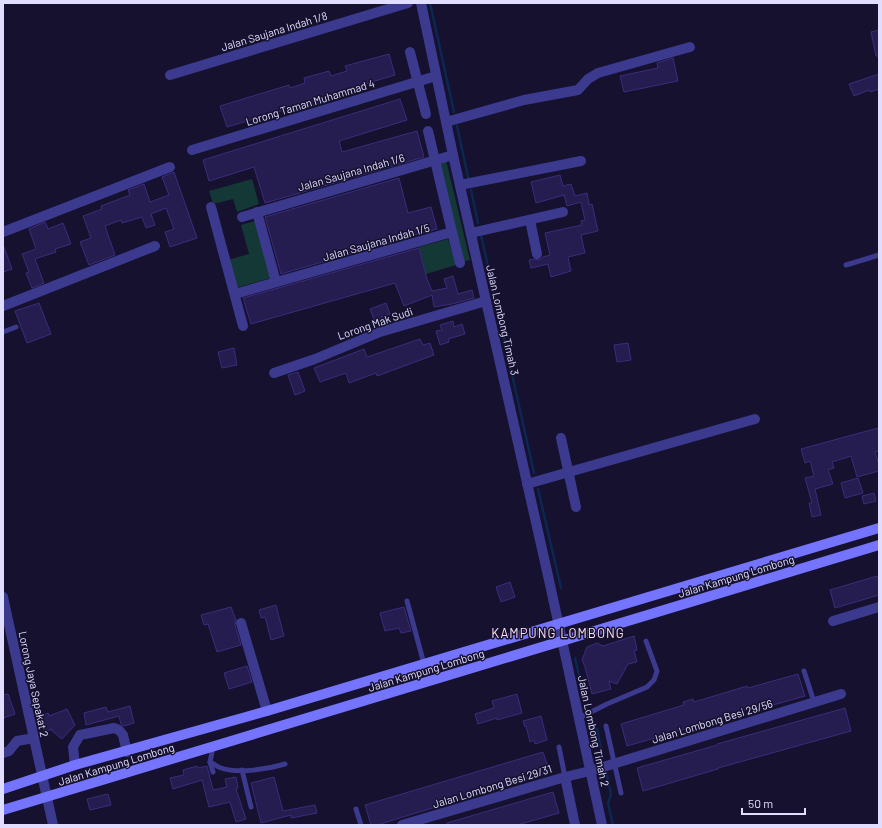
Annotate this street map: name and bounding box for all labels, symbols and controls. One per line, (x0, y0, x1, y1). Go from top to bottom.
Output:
street label: Jalan Saujana Indah 1/8 (219, 9, 329, 53)
street label: Lorong Taman Muhammad 4 (244, 76, 376, 128)
street label: Jalan Saujana Indah 1/6 (296, 150, 406, 193)
street label: Jalan Saujana Indah 1/5 (321, 220, 431, 263)
street label: Jalan Lombong Timah 3 (484, 264, 522, 376)
street label: Lorong Mak Sudi (336, 304, 414, 342)
street label: Jalan Kampung Lombong (676, 552, 796, 600)
district label: KAMPUNG LOMBONG (491, 625, 625, 641)
street label: Lorong Jaya Sepakat 2 (16, 630, 52, 738)
street label: Jalan Kampung Lombong (366, 646, 486, 694)
street label: Jalan Lombong Timah 2 (576, 674, 612, 788)
street label: Jalan Lombong Besi 29/56 (650, 696, 774, 746)
street label: Jalan Kampung Lombong (56, 740, 176, 788)
street label: Jalan Lombong Besi 29/31 (431, 762, 553, 810)
scale bar (742, 790, 805, 816)
text: 50 m (748, 796, 773, 810)

